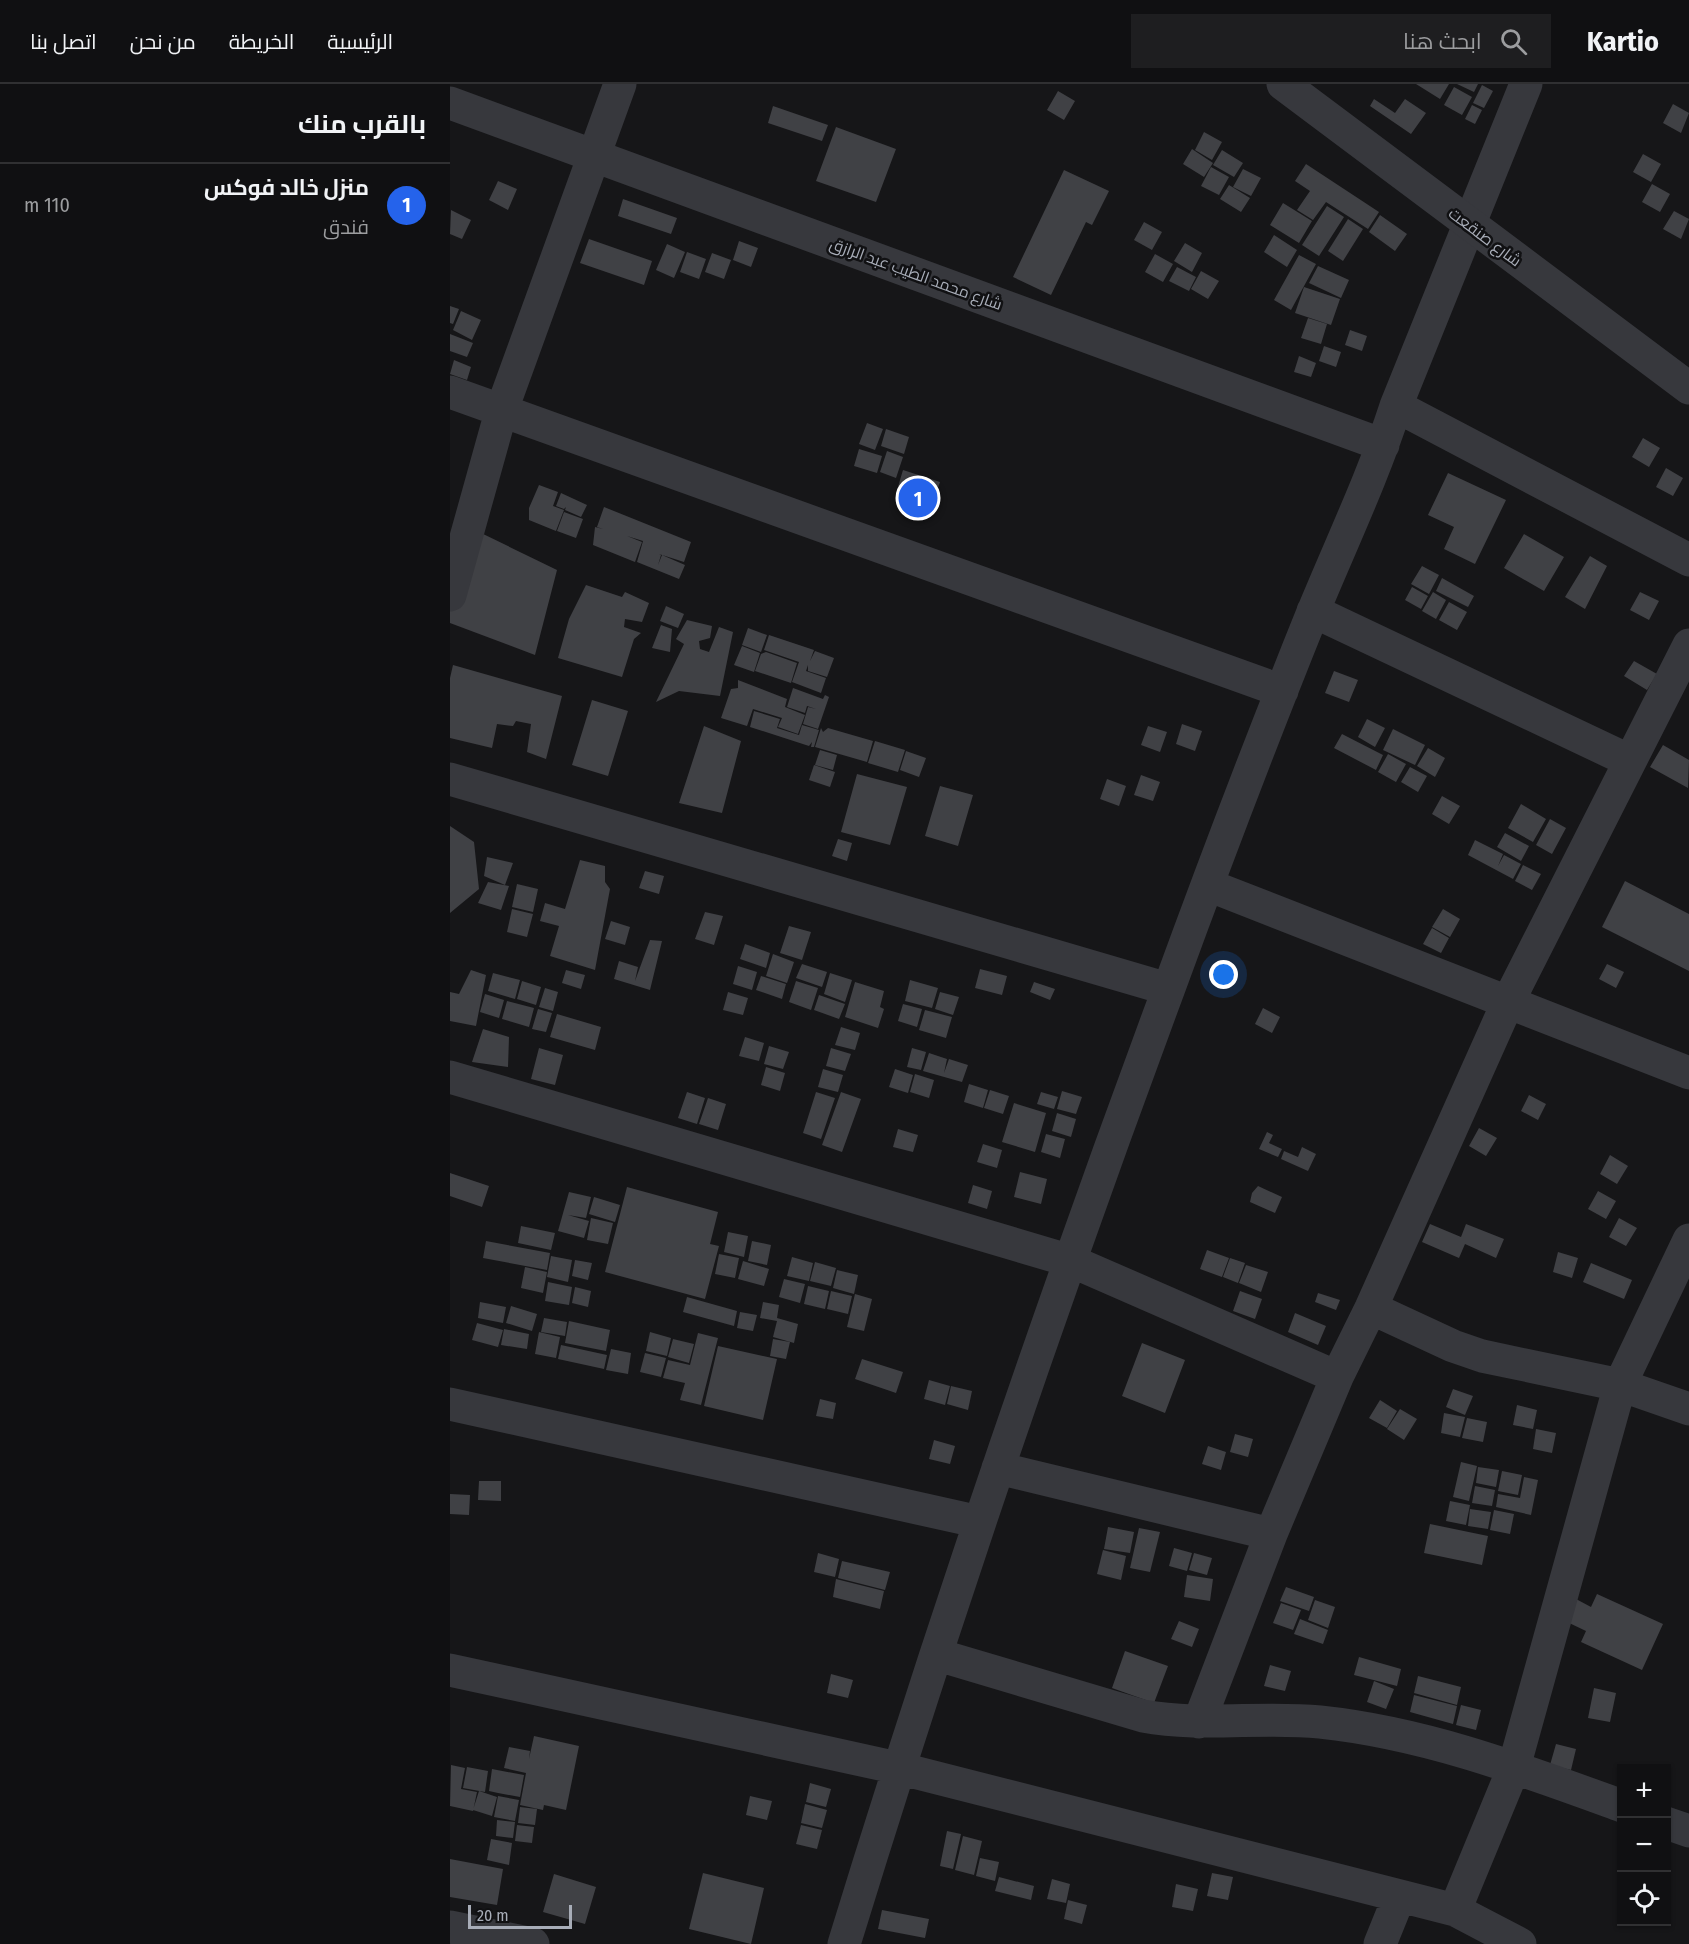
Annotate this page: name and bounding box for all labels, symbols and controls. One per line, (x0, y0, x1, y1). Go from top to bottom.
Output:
search box (1131, 14, 1551, 68)
icon: search (1497, 25, 1530, 58)
text: Kartio (1587, 25, 1659, 58)
text: ابحث هنا (1403, 28, 1482, 55)
text: اتصل بنا (30, 29, 97, 55)
text: من نحن (130, 29, 196, 55)
text: الخريطة (229, 29, 294, 55)
text: الرئيسية (327, 29, 393, 55)
text: بالقرب منك (298, 109, 426, 140)
text: منزل خالد فوكس (204, 174, 369, 201)
text: 110 m (24, 193, 70, 217)
text: 1 (402, 193, 411, 217)
street label: شارع صنقعت (1444, 204, 1525, 272)
text: فندق (323, 215, 369, 239)
street label: شارع محمد الطيب عبد الرازق (826, 234, 1005, 316)
pin: 1 (898, 476, 938, 520)
your location (1209, 960, 1238, 989)
map controls (1617, 1764, 1671, 1926)
button: + (1617, 1764, 1671, 1818)
button: − (1617, 1818, 1671, 1872)
button: locate (1617, 1872, 1671, 1926)
scale bar (468, 1902, 572, 1930)
text: 20 m (477, 1906, 508, 1925)

